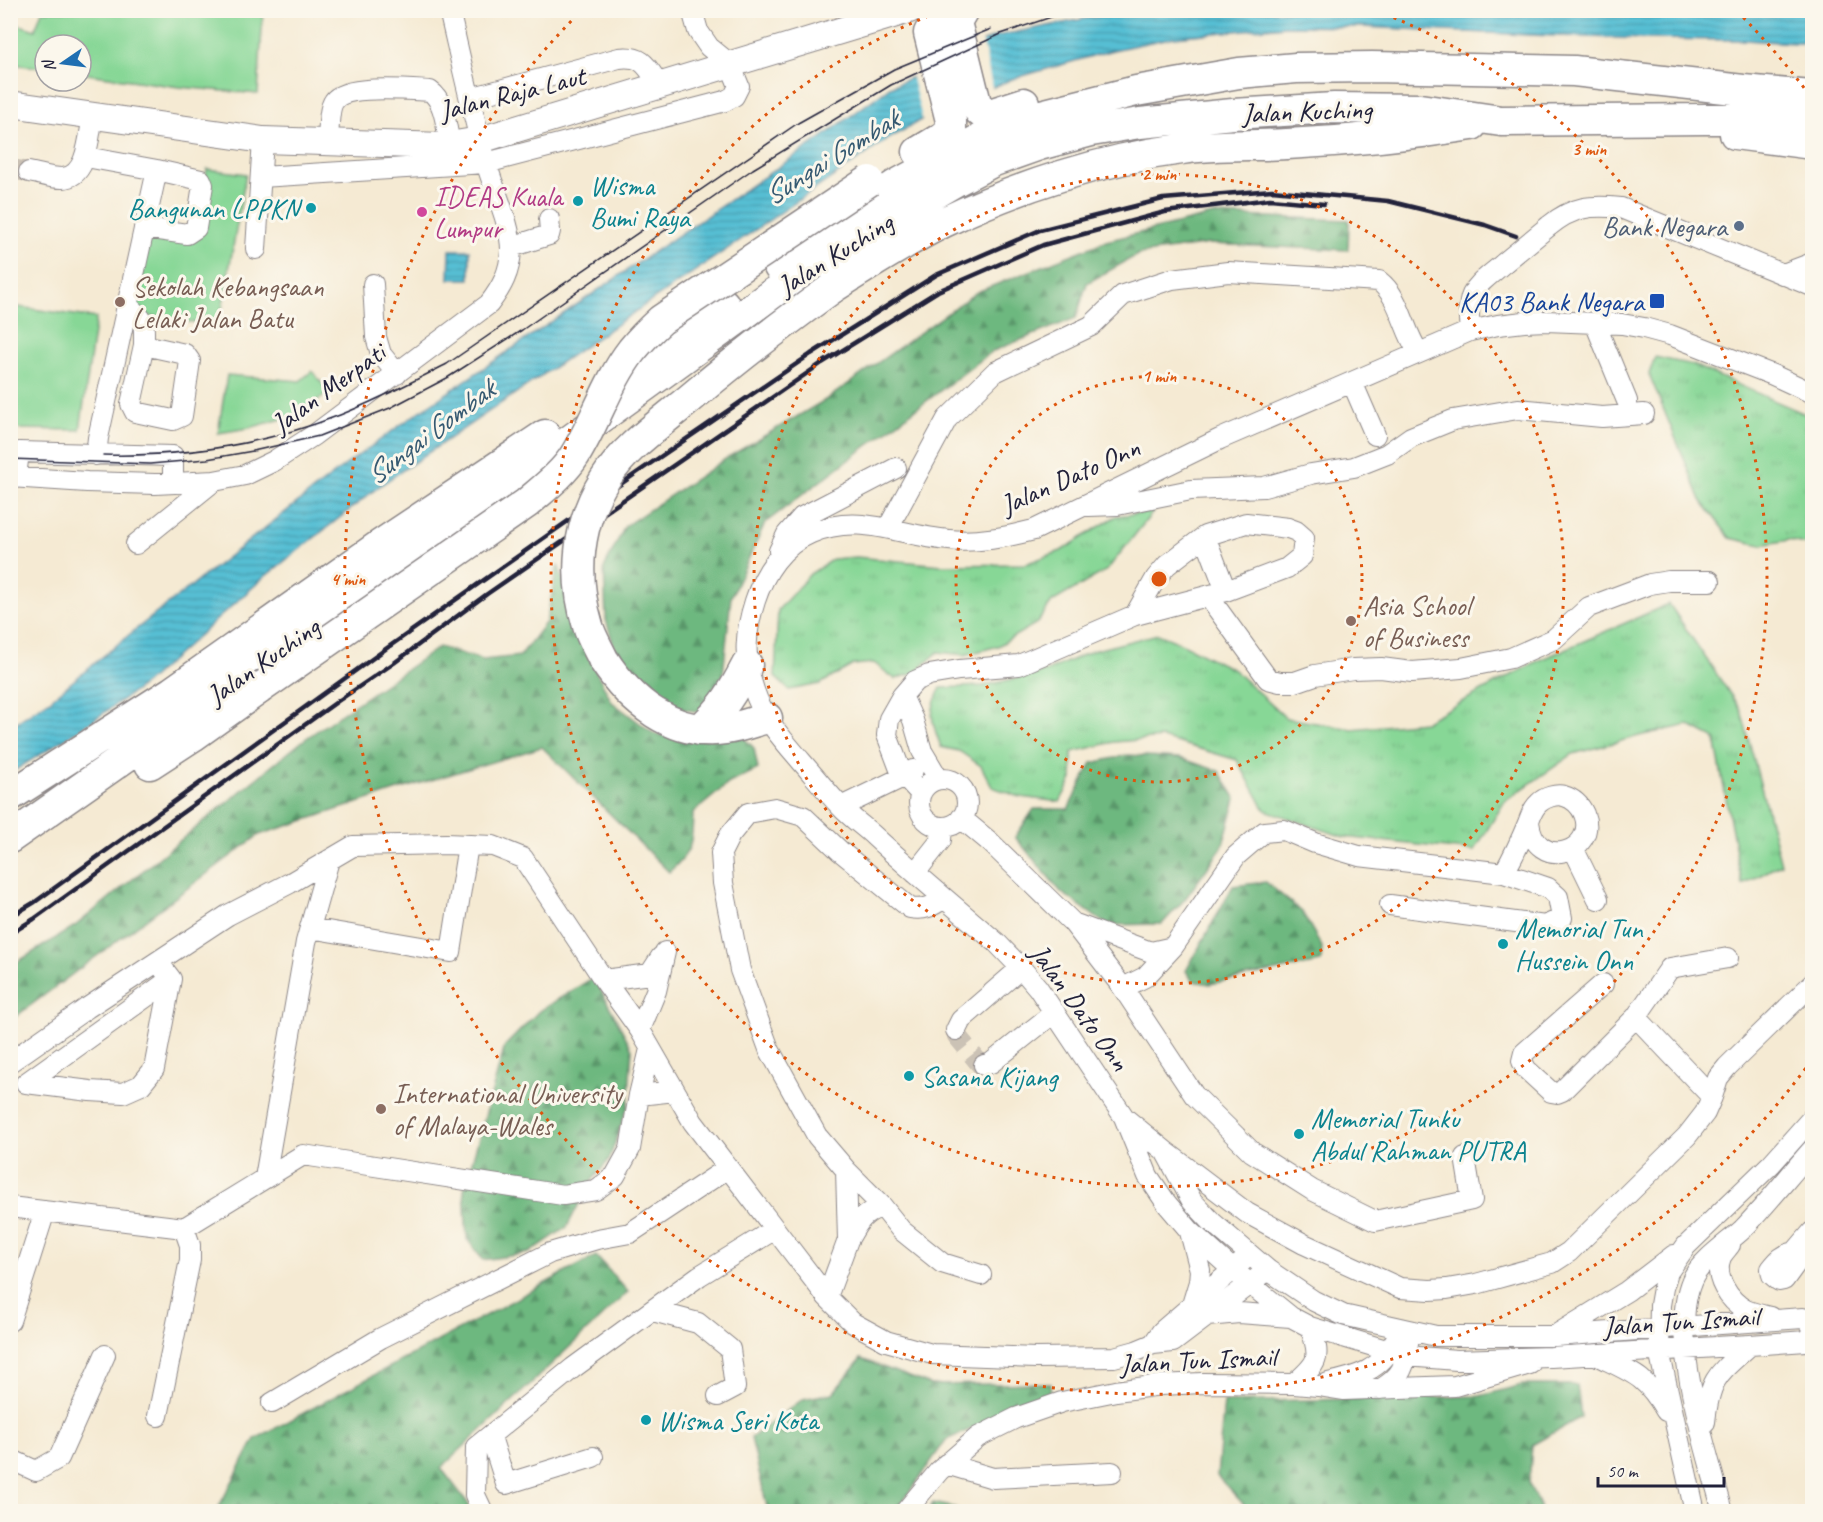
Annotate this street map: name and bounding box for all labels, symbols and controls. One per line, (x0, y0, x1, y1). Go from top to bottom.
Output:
north arrow (33, 33, 93, 93)
text: N (38, 56, 60, 74)
street label: Jalan Raja Laut (434, 57, 591, 128)
street label: Jalan Kuching (1239, 91, 1375, 131)
water label: Sungai Gombak (756, 98, 910, 213)
text: 3 min (1572, 138, 1607, 160)
text: 2 min (1142, 163, 1177, 185)
place label: Wisma Bumi Raya (590, 168, 692, 235)
place label: IDEAS Kuala Lumpur (434, 179, 565, 246)
place label: Bangunan LPPKN (128, 191, 303, 226)
marker: Wisma Bumi Raya (571, 194, 585, 208)
marker: Bangunan LPPKN (304, 201, 318, 215)
street label: Jalan Kuching (769, 204, 901, 304)
marker: IDEAS Kuala Lumpur (415, 205, 429, 219)
place label: Bank Negara (1602, 209, 1729, 244)
marker: Bank Negara (1732, 219, 1746, 233)
place label: Sekolah Kebangsaan Lelaki Jalan Batu (132, 269, 324, 336)
place label: KA03 Bank Negara (1459, 284, 1646, 319)
marker: KA03 Bank Negara (1648, 292, 1666, 310)
marker: Sekolah Kebangsaan Lelaki Jalan Batu (113, 295, 127, 309)
street label: Jalan Merpati (262, 333, 395, 442)
text: 1 min (1142, 365, 1177, 387)
water label: Sungai Gombak (358, 368, 506, 493)
street label: Jalan Dato Onn (993, 430, 1145, 523)
text: 4 min (331, 568, 366, 590)
centre of rings (1149, 569, 1169, 589)
place label: Asia School of Business (1363, 588, 1475, 655)
street label: Jalan Kuching (198, 608, 328, 714)
marker: Asia School of Business (1344, 614, 1358, 628)
place label: Memorial Tun Hussein Onn (1515, 911, 1644, 978)
street label: Jalan Dato Onn (1021, 935, 1138, 1078)
marker: Memorial Tun Hussein Onn (1496, 937, 1510, 951)
place label: Sasana Kijang (921, 1059, 1059, 1094)
marker: Sasana Kijang (902, 1069, 916, 1083)
place label: International University of Malaya-Wales (393, 1076, 624, 1143)
place label: Memorial Tunku Abdul Rahman PUTRA (1311, 1101, 1526, 1168)
marker: International University of Malaya-Wales (374, 1102, 388, 1116)
marker: Memorial Tunku Abdul Rahman PUTRA (1292, 1127, 1306, 1141)
street label: Jalan Tun Ismail (1600, 1298, 1765, 1344)
street label: Jalan Tun Ismail (1117, 1338, 1282, 1382)
place label: Wisma Seri Kota (658, 1403, 820, 1438)
marker: Wisma Seri Kota (639, 1413, 653, 1427)
scale bar (1598, 1450, 1724, 1488)
text: 50 m (1607, 1460, 1640, 1482)

